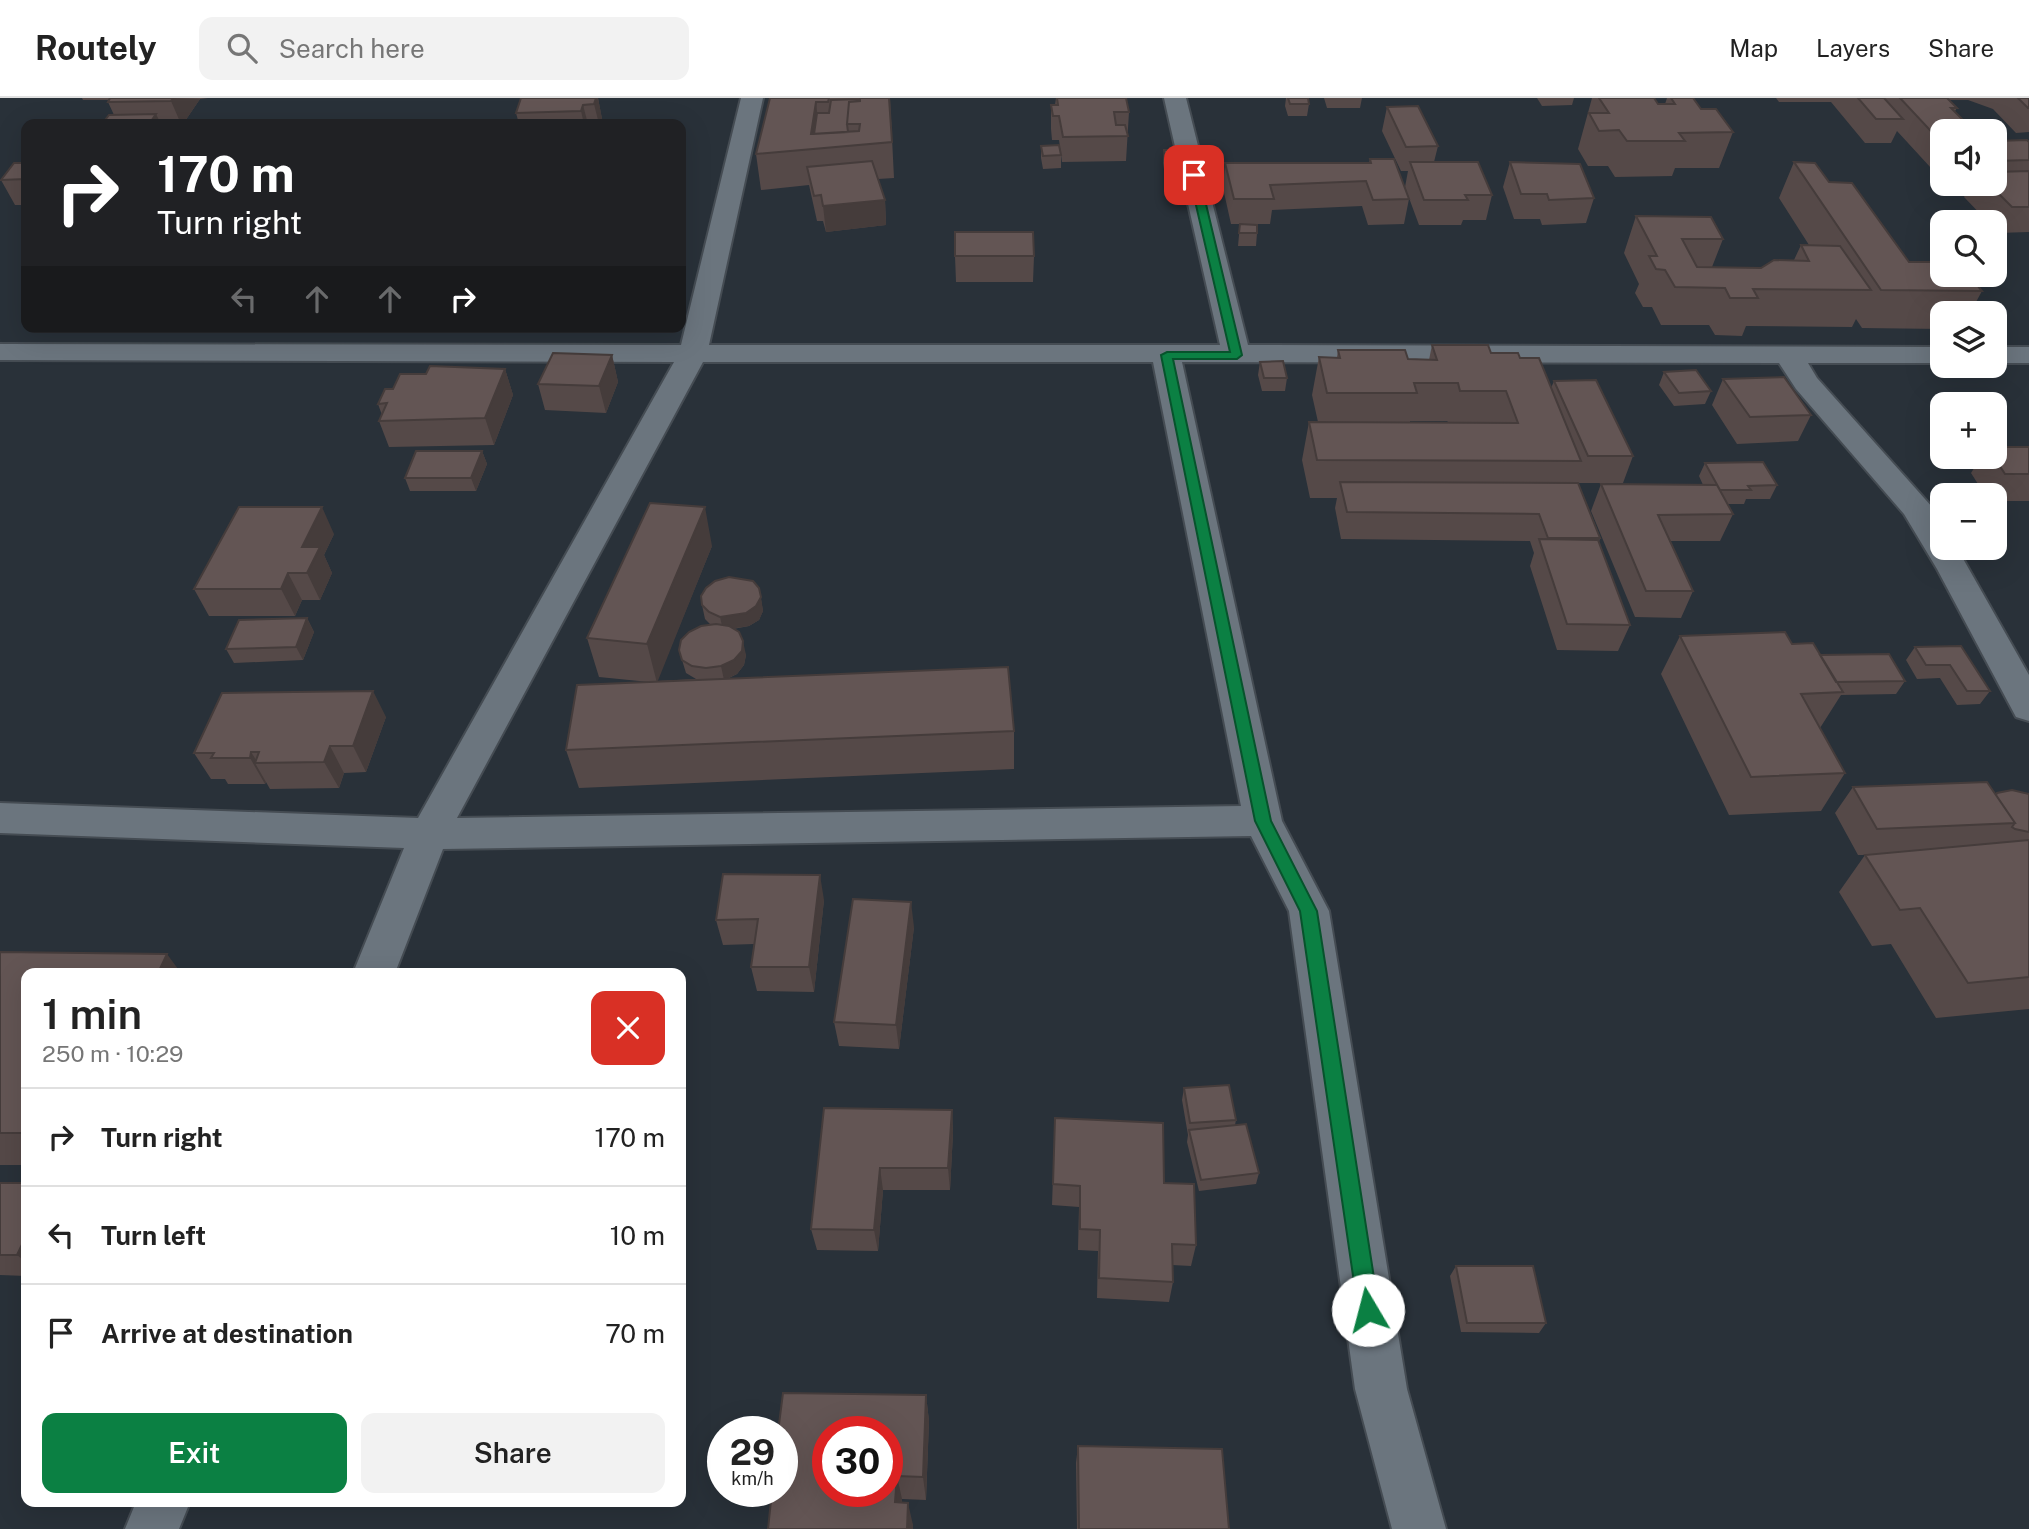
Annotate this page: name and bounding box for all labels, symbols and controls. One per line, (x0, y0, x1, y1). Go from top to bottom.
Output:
search box (199, 17, 689, 80)
text: Routely (35, 29, 157, 67)
icon: search (223, 29, 261, 67)
text: Search here (279, 33, 425, 64)
text: Map (1729, 34, 1778, 62)
text: Layers (1816, 34, 1890, 62)
text: Share (1928, 34, 1994, 62)
map controls (1930, 119, 2007, 560)
button: sound (1930, 119, 2007, 196)
text: 170 m (157, 145, 295, 203)
pin (1164, 145, 1224, 205)
icon: right (42, 147, 133, 238)
icon: arrive (1175, 156, 1213, 194)
text: Turn right (157, 204, 302, 241)
button: search (1930, 210, 2007, 287)
icon: left (225, 280, 263, 318)
icon: ahead (298, 280, 336, 318)
icon: ahead (371, 280, 409, 318)
icon: right (444, 280, 482, 318)
button: layers (1930, 301, 2007, 378)
button: + (1930, 392, 2007, 469)
button: − (1930, 483, 2007, 560)
text: 1 min (42, 989, 142, 1038)
button: close (591, 991, 665, 1065)
text: 250 m · 10:29 (42, 1040, 183, 1067)
icon: right (42, 1118, 80, 1156)
text: Turn right (101, 1122, 223, 1153)
text: 170 m (595, 1122, 665, 1153)
icon: left (42, 1216, 80, 1254)
text: Turn left (101, 1220, 206, 1251)
text: 10 m (610, 1220, 665, 1251)
position arrow (1331, 1273, 1405, 1347)
icon: arrive (42, 1314, 80, 1352)
text: Arrive at destination (101, 1318, 353, 1349)
text: 70 m (605, 1318, 665, 1349)
button: Exit (42, 1413, 347, 1493)
button: Share (361, 1413, 665, 1493)
speed limit sign: 30 (812, 1416, 903, 1507)
text: 29 (730, 1432, 775, 1473)
text: km/h (731, 1468, 774, 1489)

